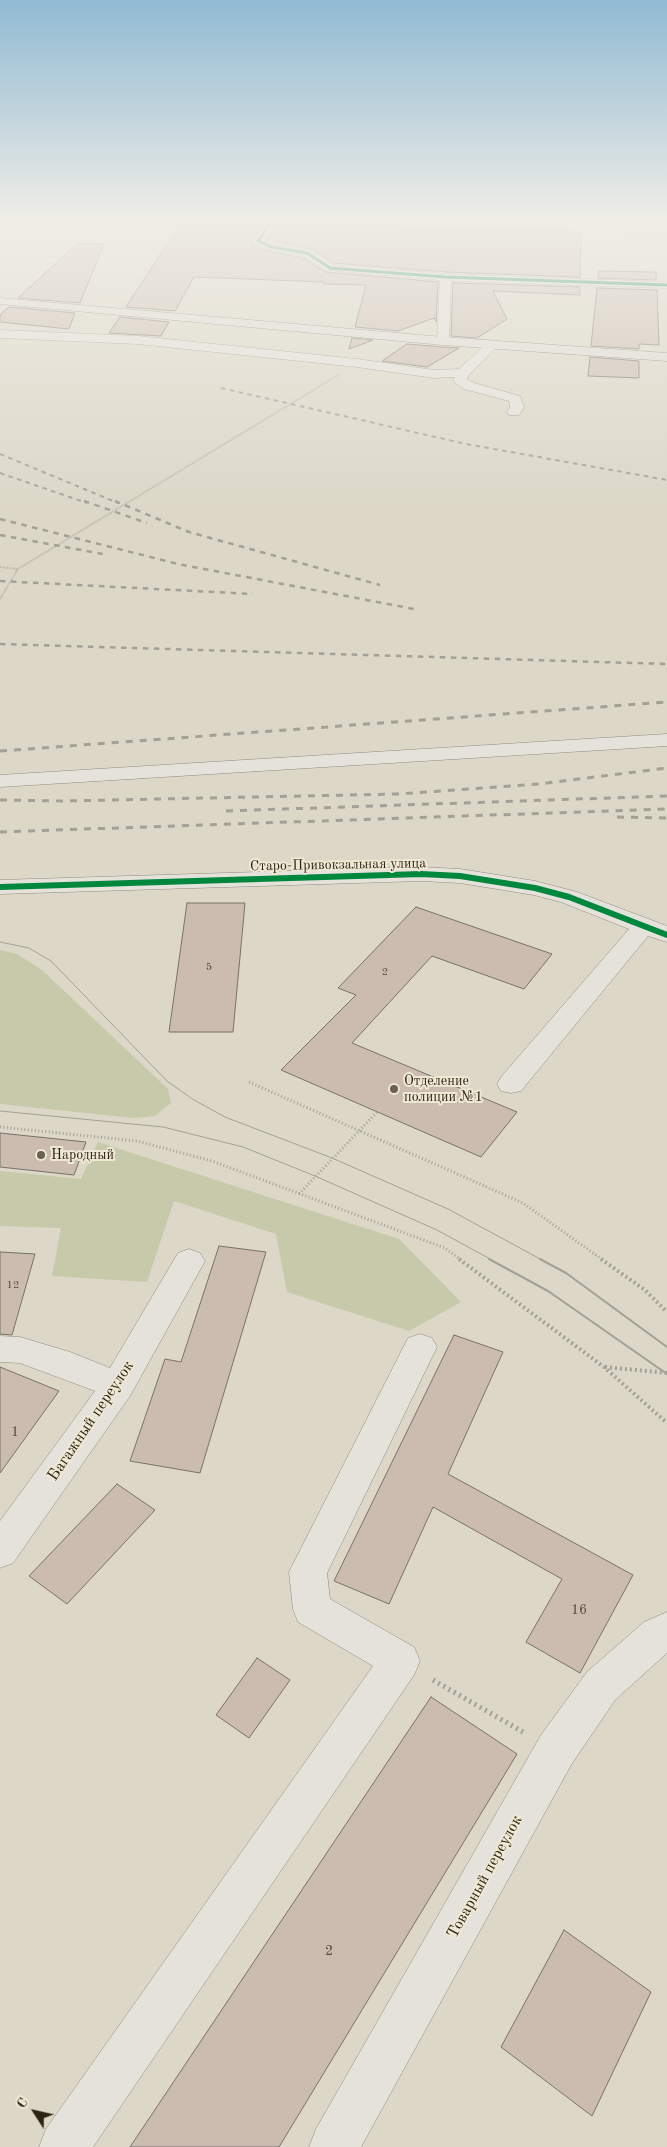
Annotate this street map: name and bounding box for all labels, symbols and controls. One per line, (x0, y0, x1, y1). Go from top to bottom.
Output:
street label: Старо-Привокзальная улица (250, 855, 426, 875)
house number: 5 (206, 960, 212, 974)
house number: 2 (382, 965, 388, 979)
place label: Отделение полиции №1 (404, 1073, 483, 1106)
marker: Отделение полиции №1 (388, 1083, 400, 1095)
place label: Народный (51, 1147, 114, 1163)
marker: Народный (35, 1149, 47, 1161)
house number: 12 (7, 1278, 19, 1292)
street label: Багажный переулок (44, 1357, 138, 1485)
house number: 1 (11, 1424, 19, 1440)
house number: 16 (571, 1602, 587, 1618)
street label: Товарный переулок (443, 1812, 527, 1942)
house number: 2 (325, 1943, 333, 1959)
north arrow (10, 2087, 60, 2137)
text: С (14, 2096, 31, 2111)

